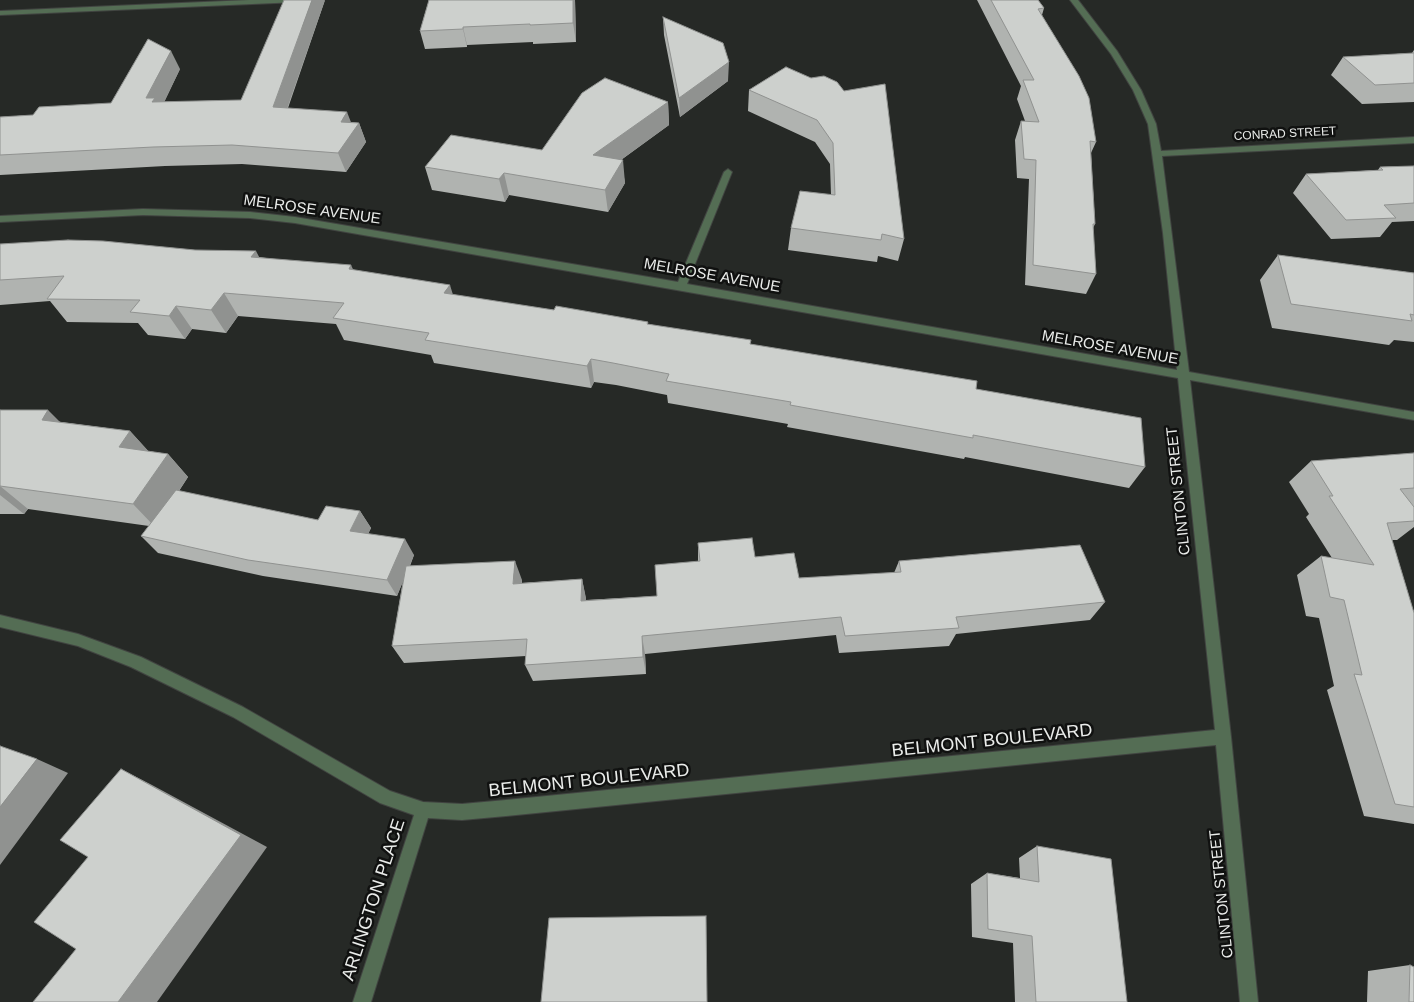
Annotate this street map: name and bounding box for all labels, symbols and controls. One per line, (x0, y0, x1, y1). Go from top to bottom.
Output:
street label: CONRAD STREET (1233, 124, 1337, 144)
street label: MELROSE AVENUE (242, 191, 382, 229)
street label: MELROSE AVENUE (642, 255, 782, 297)
street label: MELROSE AVENUE (1040, 327, 1180, 369)
street label: CLINTON STREET (1163, 426, 1195, 556)
street label: BELMONT BOULEVARD (891, 720, 1093, 762)
street label: BELMONT BOULEVARD (488, 760, 690, 802)
street label: ARLINGTON PLACE (338, 816, 410, 984)
street label: CLINTON STREET (1206, 829, 1238, 959)

